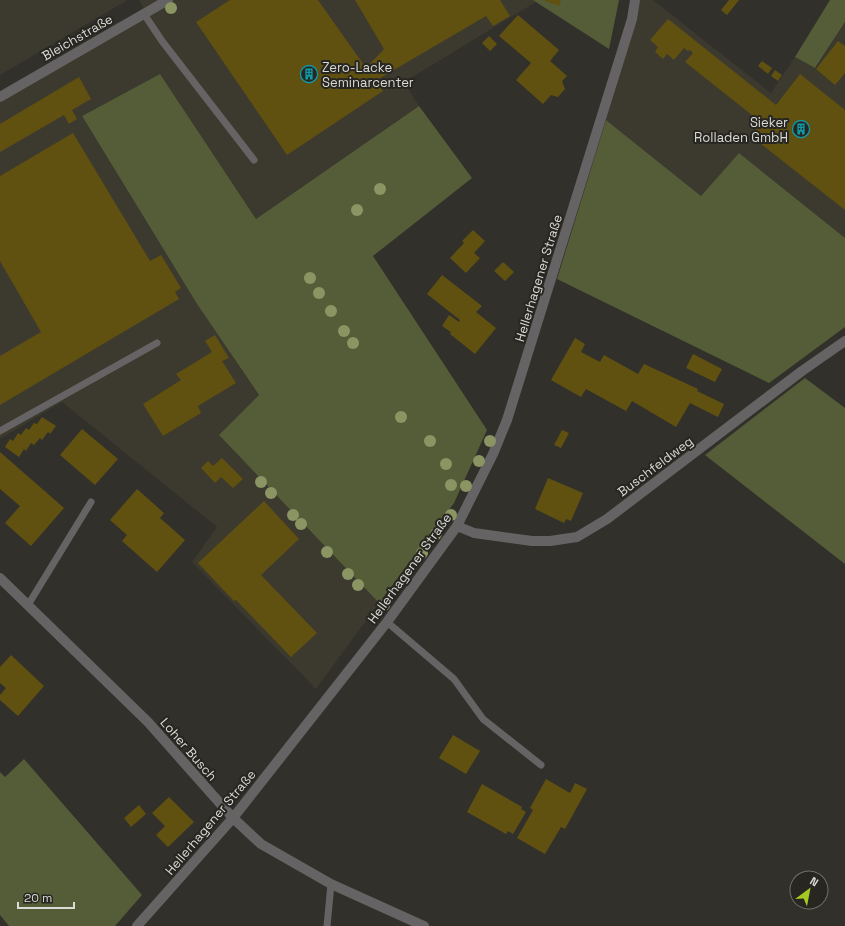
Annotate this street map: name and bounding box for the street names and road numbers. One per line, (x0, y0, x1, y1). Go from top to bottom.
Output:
street label: Bleichstraße (39, 10, 116, 65)
street label: Hellerhagener Straße (511, 212, 566, 344)
street label: Buschfeldweg (614, 433, 696, 500)
street label: Hellerhagener Straße (364, 510, 455, 627)
street label: Loher Busch (157, 714, 221, 784)
street label: Hellerhagener Straße (161, 766, 259, 878)

